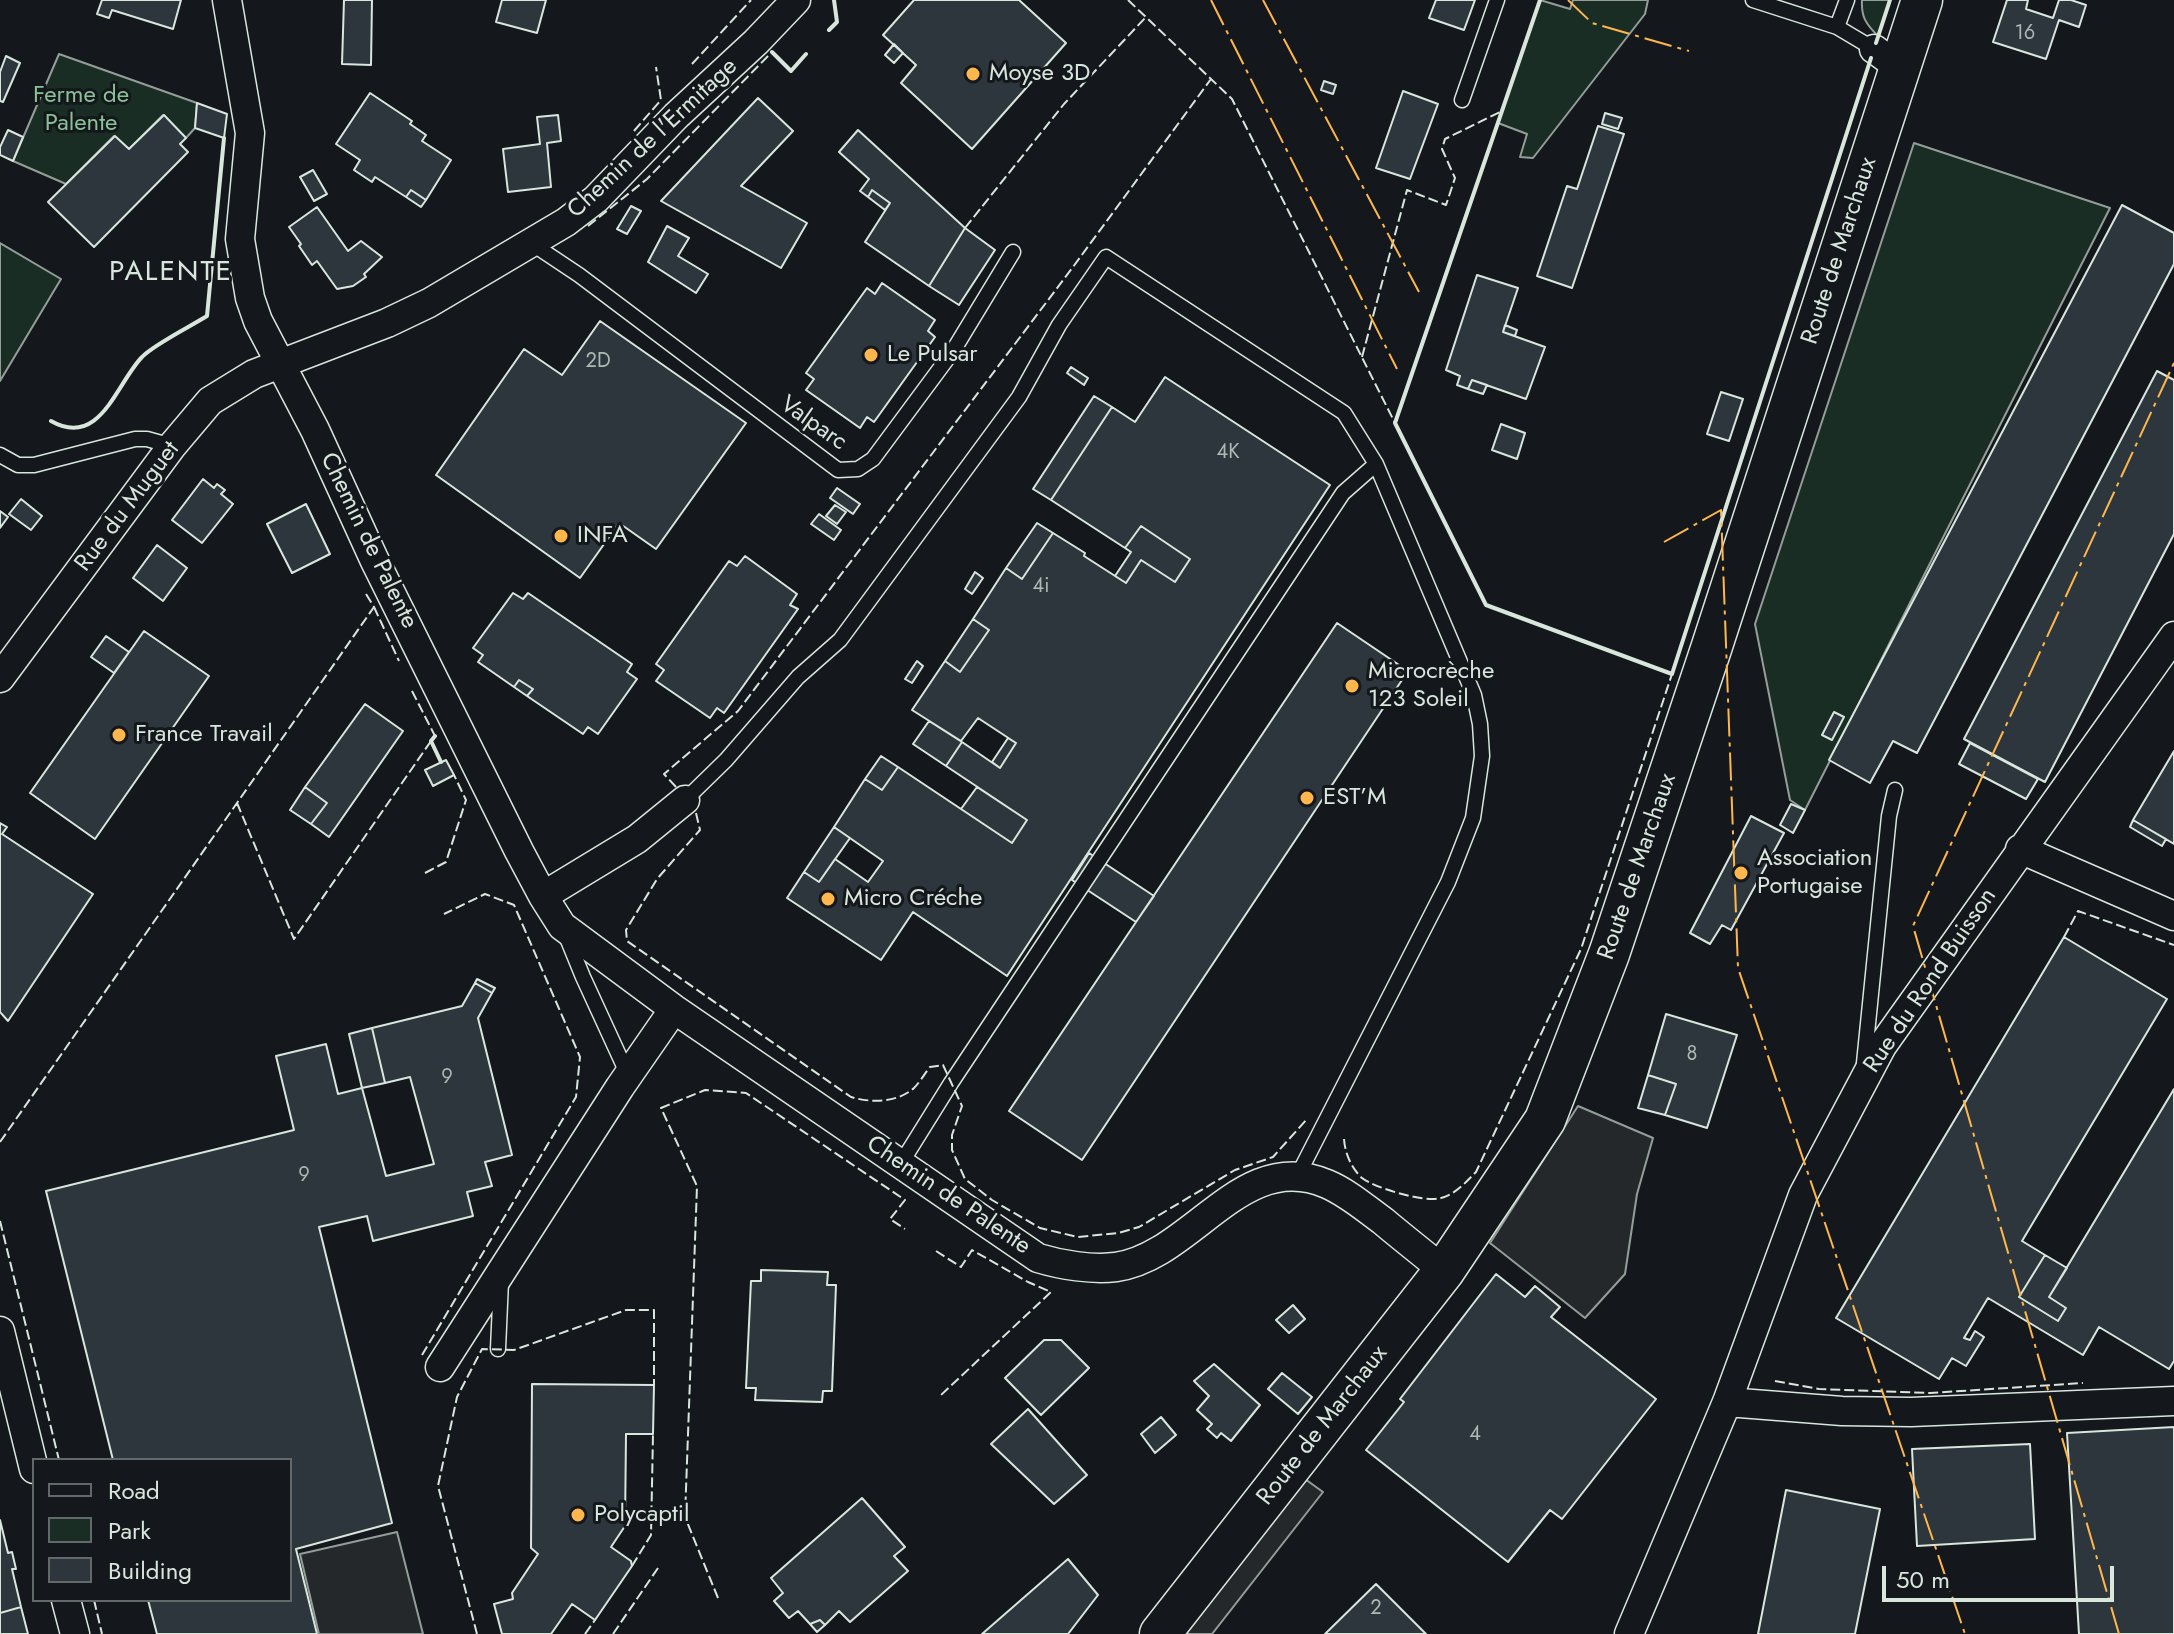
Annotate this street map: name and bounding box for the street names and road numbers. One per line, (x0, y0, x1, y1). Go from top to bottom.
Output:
street label: Chemin de l'Ermitage (562, 53, 744, 225)
street label: Route de Marchaux (1796, 154, 1884, 348)
street label: Valparc (774, 391, 852, 457)
street label: Rue du Muguet (70, 436, 186, 578)
street label: Chemin de Palente (313, 448, 423, 634)
street label: Route de Marchaux (1593, 770, 1683, 964)
street label: Rue du Rond Buisson (1859, 883, 2003, 1079)
street label: Chemin de Palente (860, 1130, 1036, 1262)
street label: Route de Marchaux (1252, 1340, 1394, 1512)

